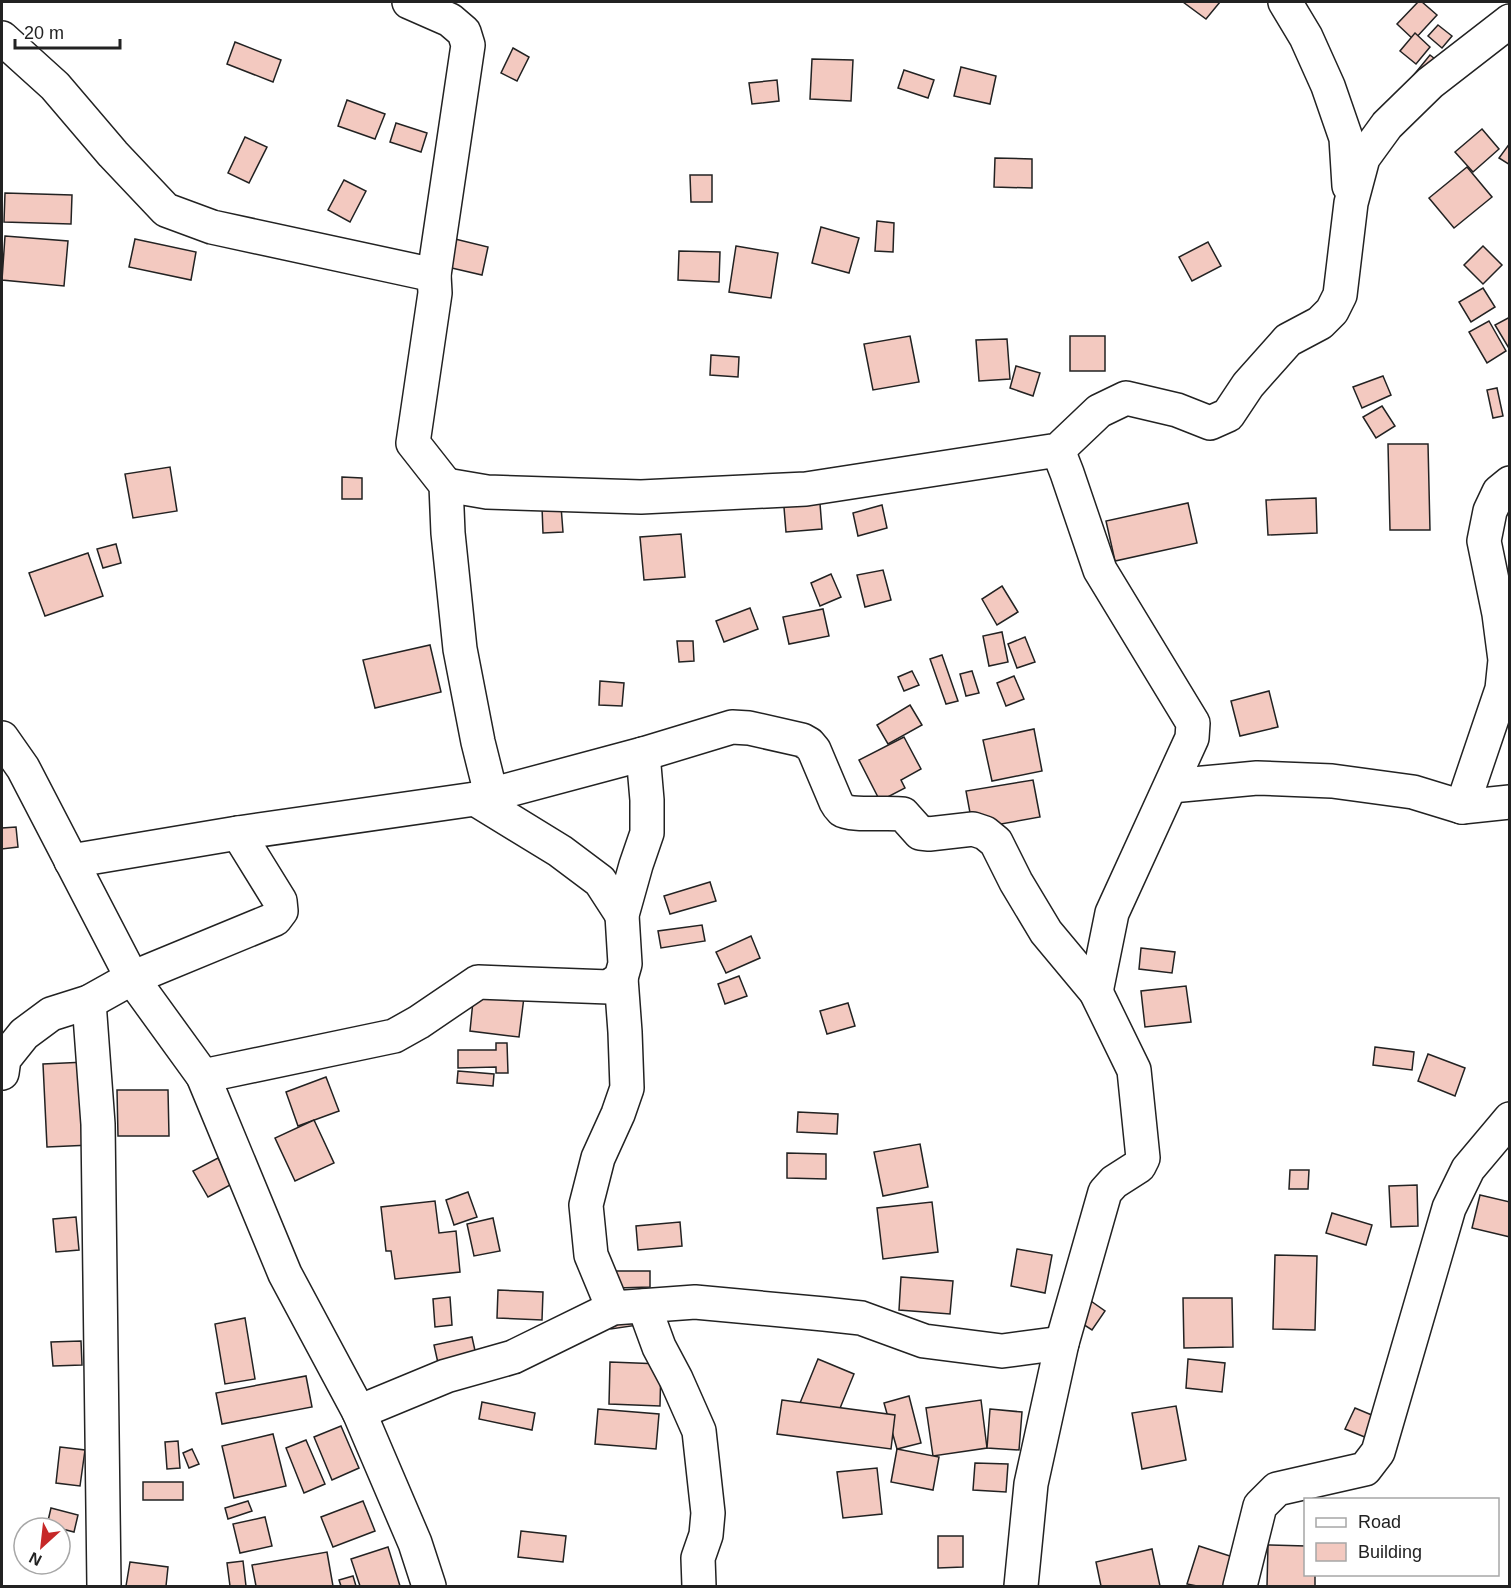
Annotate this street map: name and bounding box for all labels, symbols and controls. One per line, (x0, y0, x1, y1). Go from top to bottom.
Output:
scale bar (15, 12, 120, 50)
text: 20 m (24, 23, 64, 43)
legend (1304, 1498, 1499, 1576)
text: Road (1358, 1512, 1401, 1532)
north arrow (12, 1516, 72, 1576)
text: Building (1358, 1542, 1422, 1562)
text: N (26, 1549, 44, 1569)

